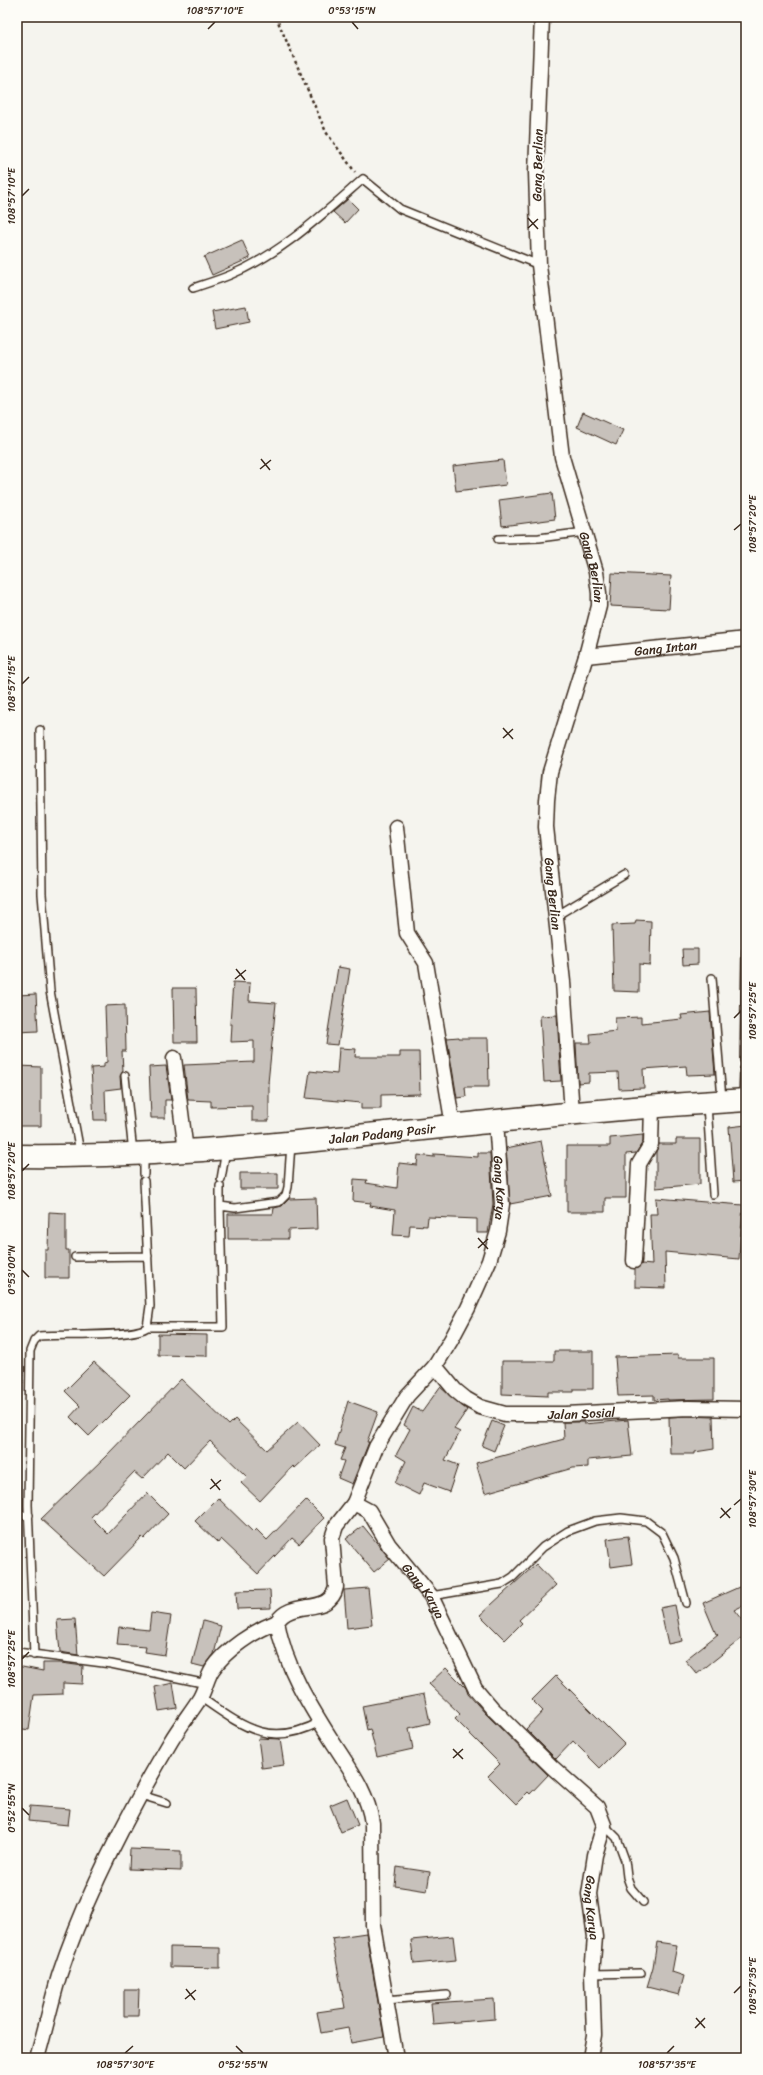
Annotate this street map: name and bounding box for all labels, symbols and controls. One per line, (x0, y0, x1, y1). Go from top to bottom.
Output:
text: 108°57'10"E (187, 2, 245, 20)
text: 0°53'15"N (328, 2, 376, 20)
street label: Gang Berlian (525, 128, 550, 202)
text: 108°57'10"E (3, 166, 21, 224)
text: 108°57'20"E (744, 493, 762, 553)
street label: Gang Berlian (573, 529, 610, 603)
street label: Gang Intan (633, 633, 698, 663)
text: 108°57'15"E (3, 654, 21, 712)
street label: Gang Berlian (537, 856, 568, 931)
text: 108°57'25"E (744, 981, 762, 1040)
street label: Jalan Padang Pasir (327, 1117, 437, 1151)
text: 108°57'20"E (3, 1140, 21, 1200)
street label: Gang Karya (487, 1155, 513, 1222)
text: 0°53'00"N (3, 1245, 21, 1295)
street label: Jalan Sosial (547, 1401, 616, 1426)
text: 108°57'30"E (744, 1469, 762, 1528)
street label: Gang Karya (396, 1557, 451, 1623)
text: 108°57'25"E (3, 1629, 21, 1688)
text: 0°52'55"N (3, 1783, 21, 1833)
street label: Gang Karya (577, 1874, 606, 1942)
text: 108°57'35"E (744, 1956, 762, 2015)
text: 108°57'30"E (96, 2056, 155, 2074)
text: 0°52'55"N (218, 2056, 268, 2074)
text: 108°57'35"E (638, 2056, 697, 2074)

